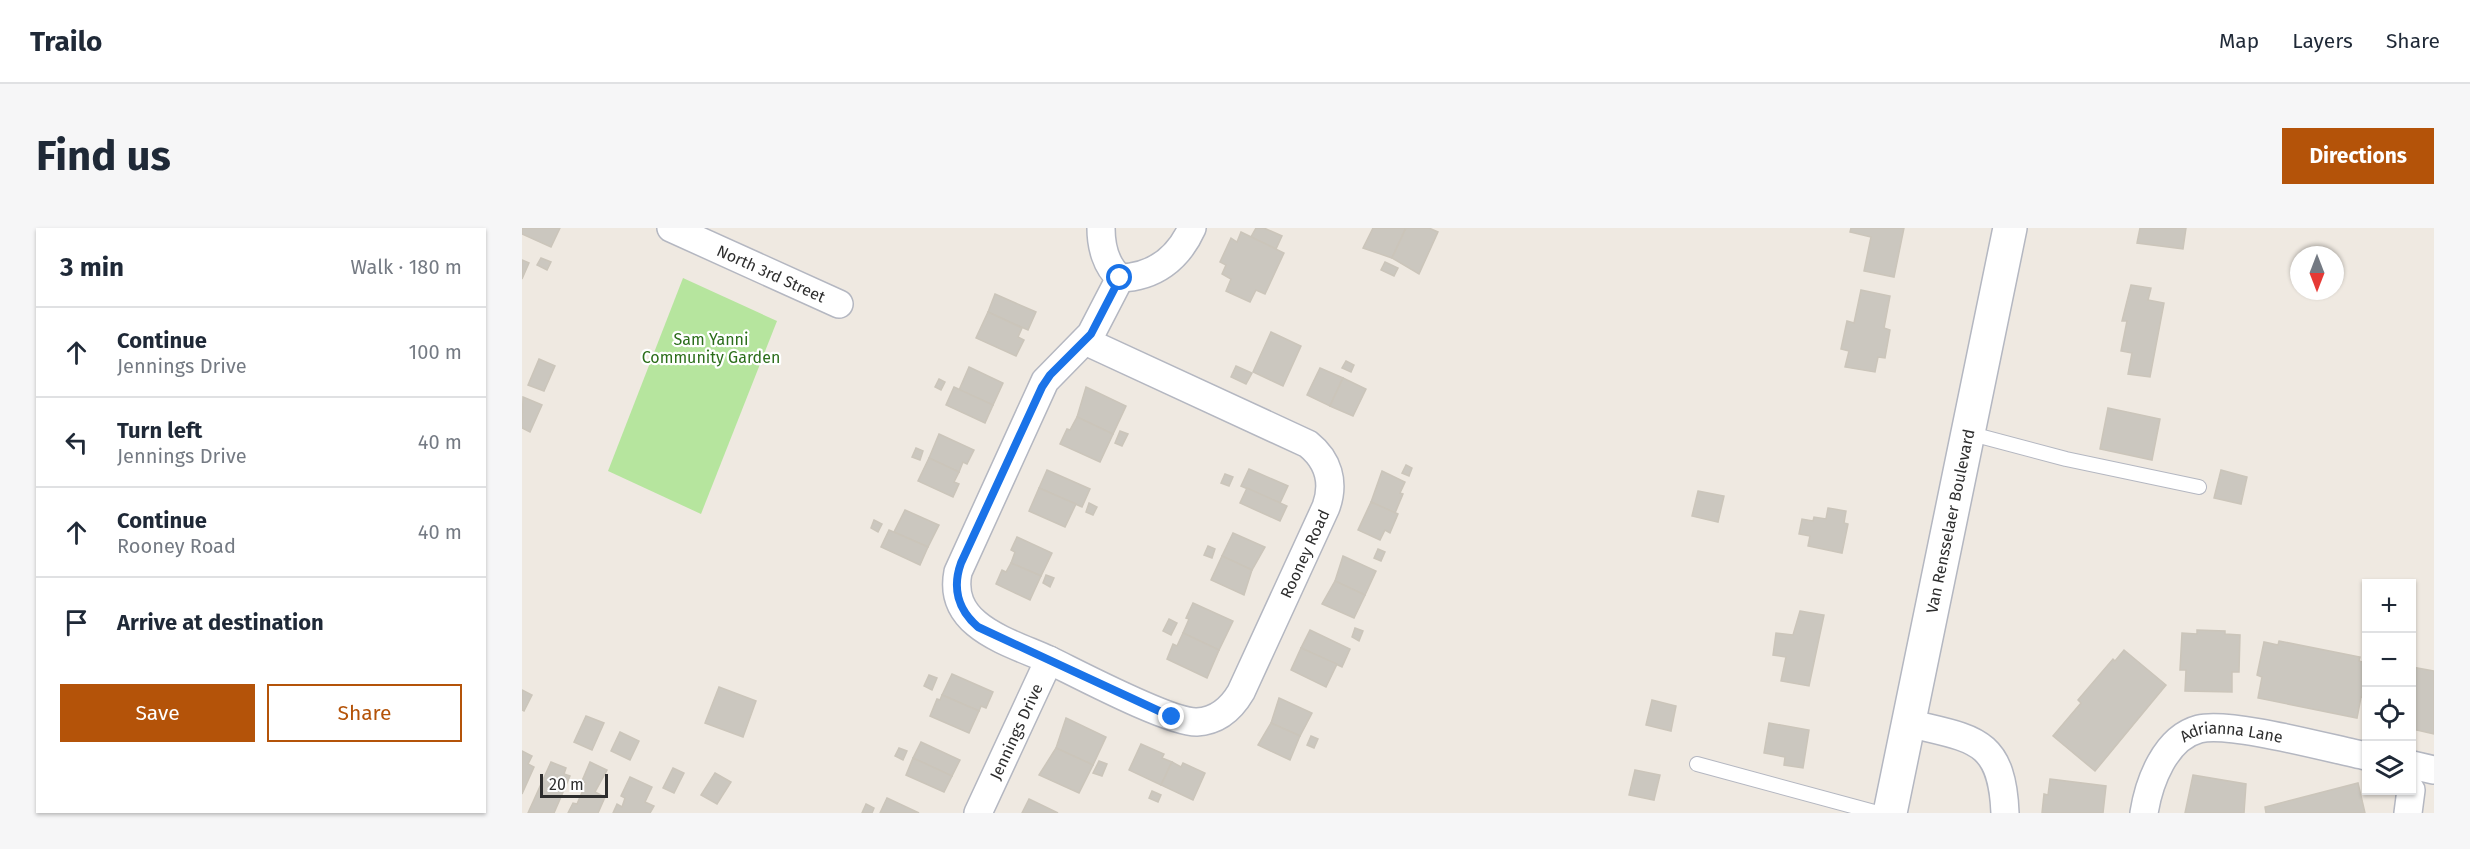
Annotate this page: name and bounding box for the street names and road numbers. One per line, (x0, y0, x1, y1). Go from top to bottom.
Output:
street label: North 3rd Street (714, 241, 828, 307)
street label: Van Rensselaer Boulevard (1922, 427, 1979, 615)
street label: Rooney Road (1276, 507, 1334, 601)
street label: Jennings Drive (986, 680, 1047, 783)
street label: Adrianna Lane (2176, 719, 2285, 747)

